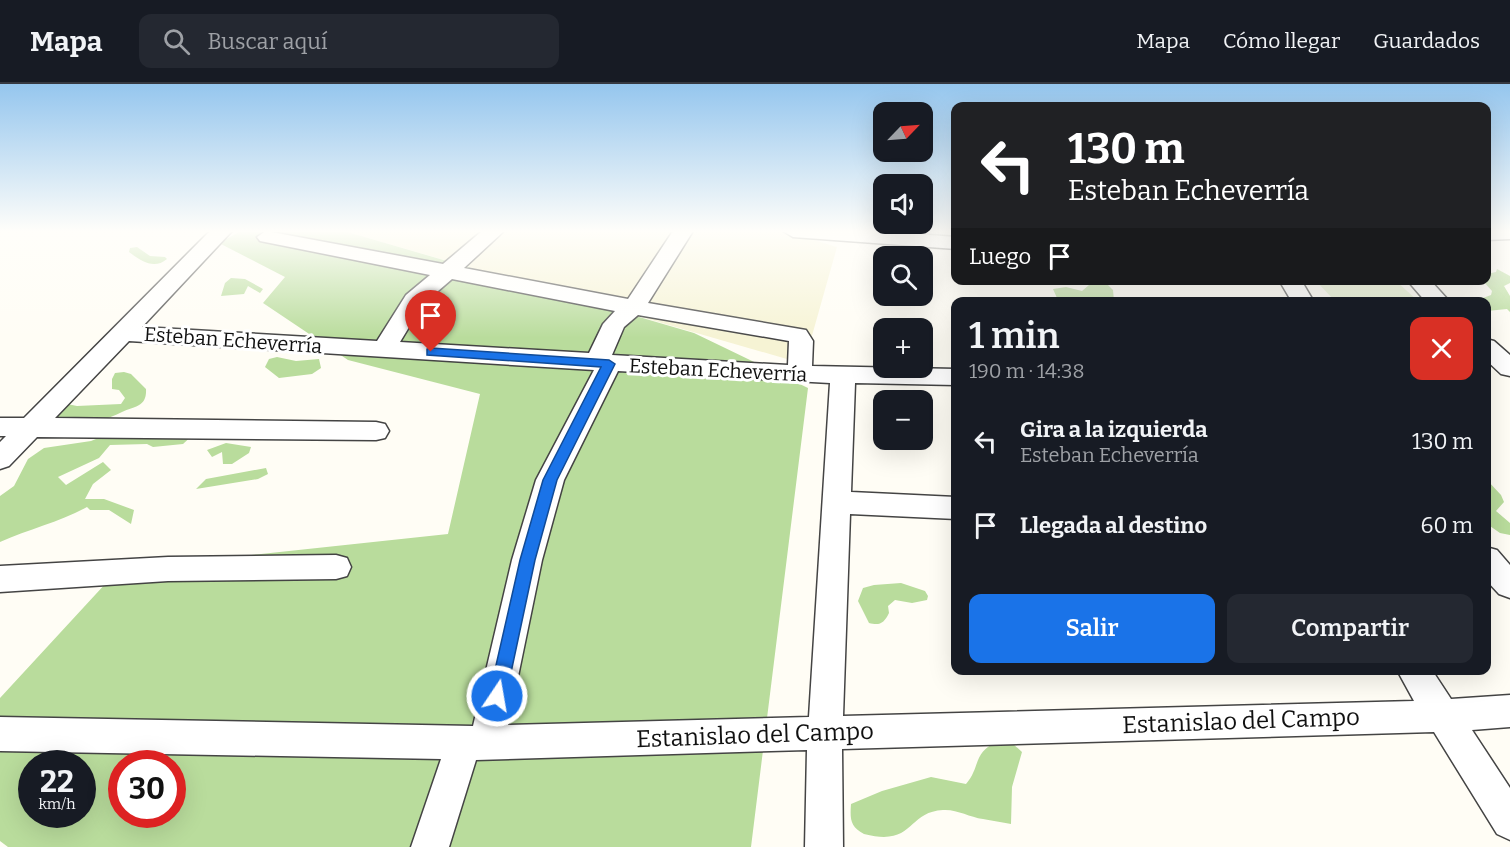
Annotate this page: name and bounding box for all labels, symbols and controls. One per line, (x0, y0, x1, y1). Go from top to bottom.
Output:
search box (139, 14, 559, 68)
text: Mapa (30, 25, 103, 58)
icon: search (160, 25, 193, 58)
text: Buscar aquí (208, 28, 327, 55)
text: Mapa (1136, 28, 1190, 54)
text: Cómo llegar (1223, 28, 1340, 54)
text: Guardados (1373, 28, 1480, 54)
north arrow (873, 102, 933, 162)
map controls (873, 102, 933, 450)
text: 130 m (1068, 124, 1185, 174)
icon: left (969, 126, 1047, 204)
button: sound (873, 174, 933, 234)
text: Esteban Echeverría (1068, 175, 1309, 207)
icon: arrive (1043, 240, 1076, 273)
text: Luego (969, 243, 1031, 270)
button: search (873, 246, 933, 306)
pin (405, 290, 456, 352)
icon: arrive (414, 299, 447, 332)
text: 1 min (969, 314, 1060, 358)
button: close (1410, 317, 1473, 380)
button: + (873, 318, 933, 378)
street label: Esteban Echeverría (143, 322, 323, 358)
street label: Esteban Echeverría (628, 353, 808, 387)
text: 190 m · 14:38 (969, 359, 1084, 383)
button: − (873, 390, 933, 450)
text: Gira a la izquierda (1020, 416, 1208, 443)
icon: left (969, 425, 1002, 458)
text: 130 m (1412, 428, 1473, 455)
text: Esteban Echeverría (1020, 443, 1199, 467)
icon: arrive (969, 509, 1002, 542)
text: Llegada al destino (1020, 512, 1207, 539)
text: 60 m (1421, 512, 1473, 539)
button: Salir (969, 594, 1215, 663)
button: Compartir (1227, 594, 1473, 663)
position arrow (465, 664, 529, 728)
street label: Estanislao del Campo (1122, 703, 1360, 739)
street label: Estanislao del Campo (636, 717, 874, 753)
speed limit sign: 30 (108, 750, 186, 828)
text: 22 (40, 764, 74, 800)
text: km/h (38, 795, 76, 813)

